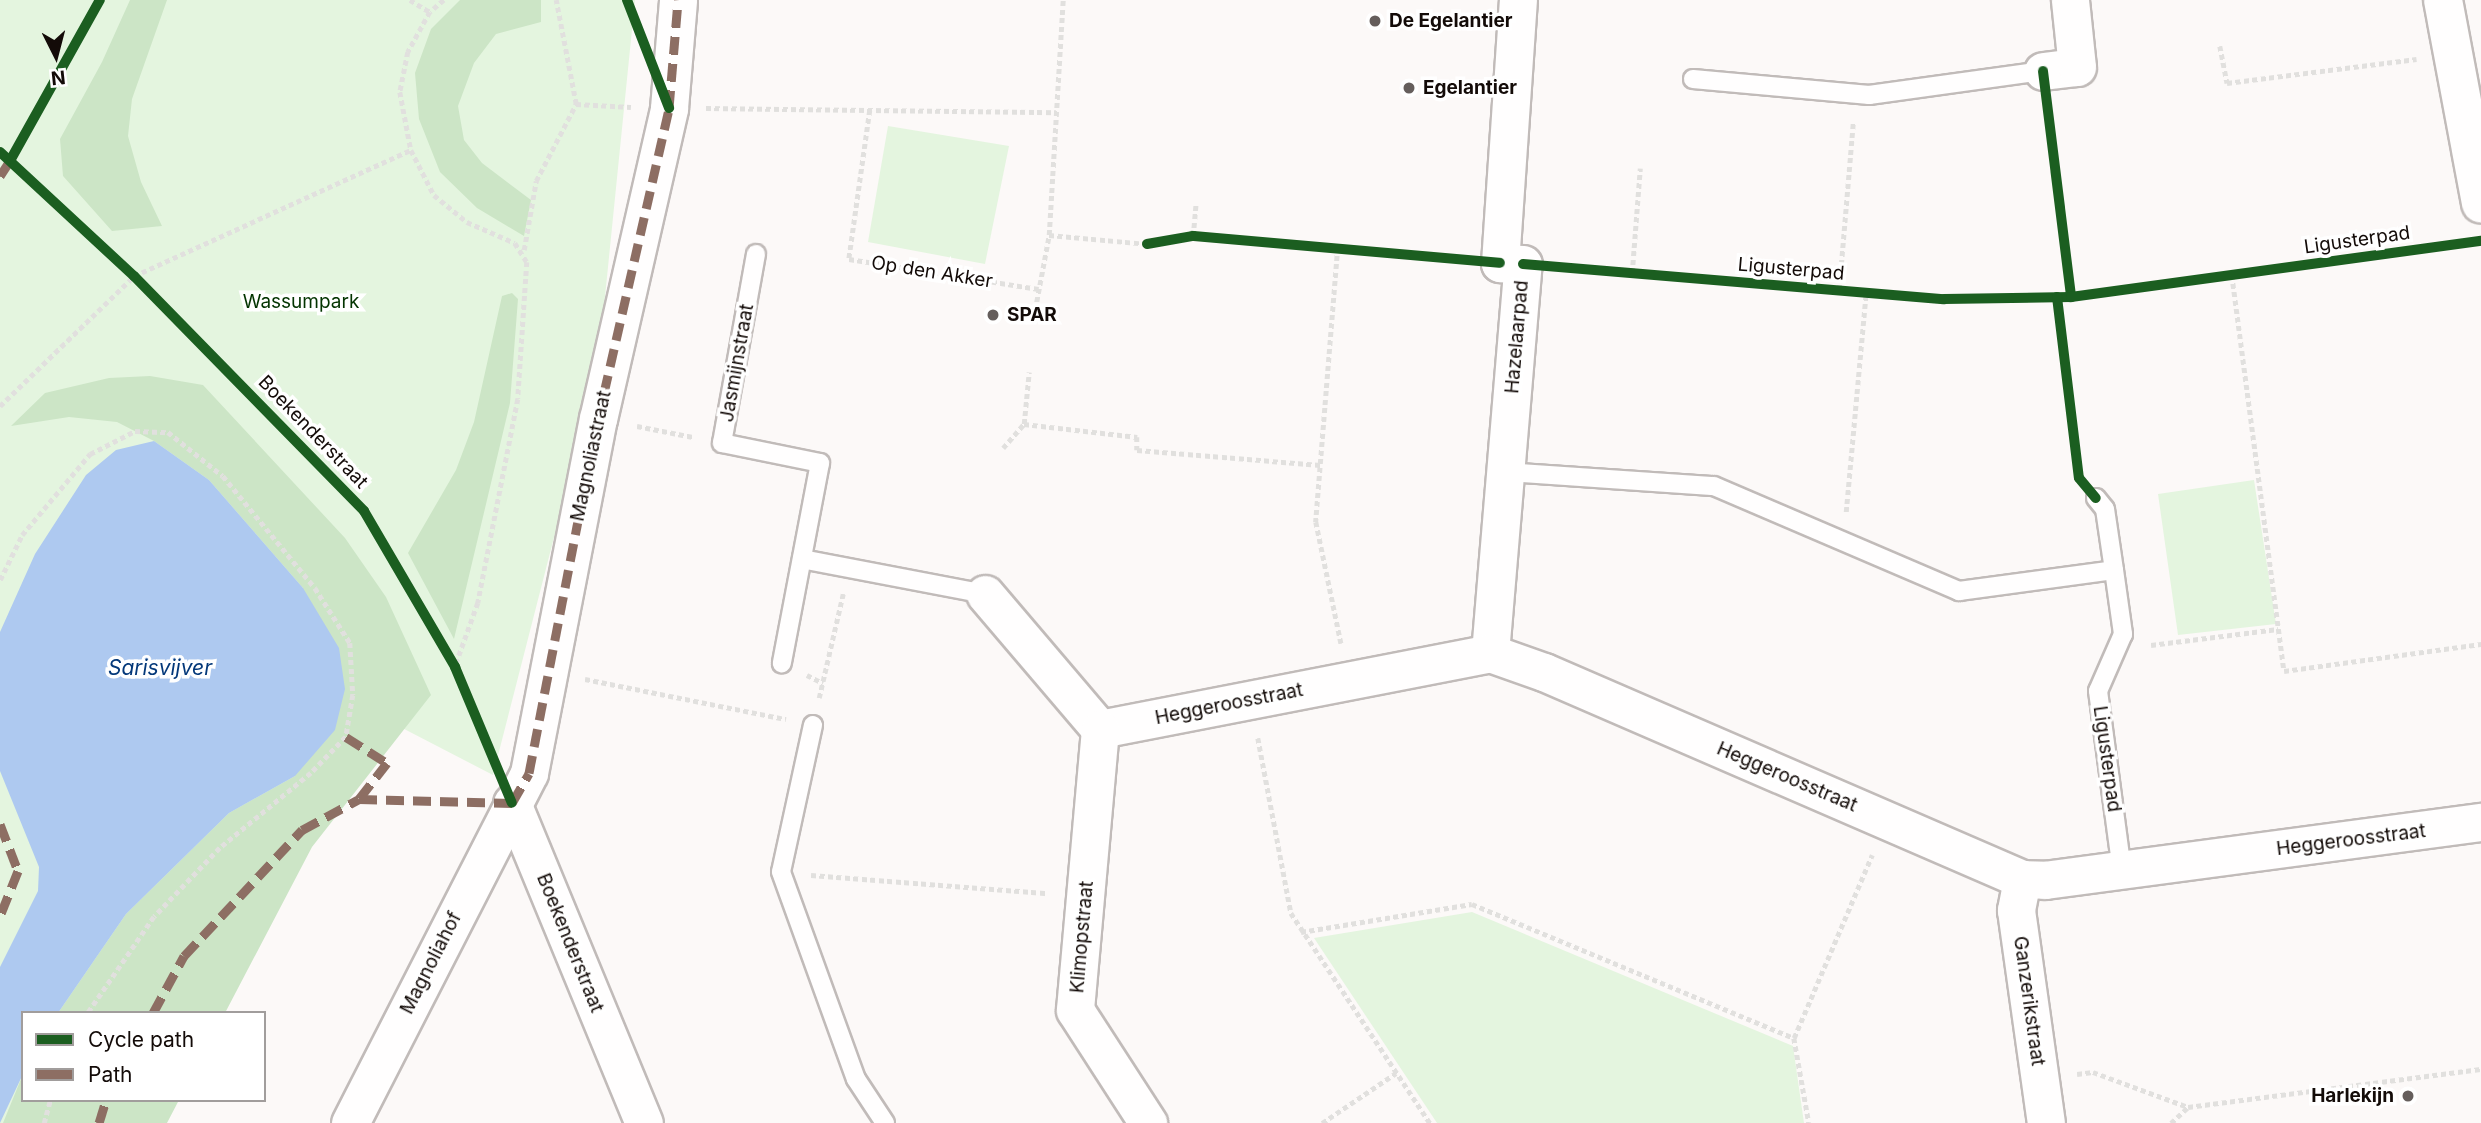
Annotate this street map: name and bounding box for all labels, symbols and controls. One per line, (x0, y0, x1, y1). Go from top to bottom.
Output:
place label: De Egelantier (1389, 10, 1513, 32)
marker: De Egelantier (1367, 13, 1383, 29)
north arrow (21, 21, 91, 91)
text: N (50, 65, 67, 90)
place label: Egelantier (1423, 77, 1517, 99)
marker: Egelantier (1401, 80, 1417, 96)
street label: Ligusterpad (2302, 221, 2412, 259)
street label: Op den Akker (870, 251, 994, 293)
street label: Ligusterpad (1737, 253, 1845, 285)
street label: Hazelaarpad (1501, 279, 1533, 395)
park label: Wassumpark (243, 291, 359, 313)
street label: Jasmijnstraat (715, 302, 759, 424)
place label: SPAR (1007, 304, 1057, 326)
marker: SPAR (985, 307, 1001, 323)
street label: Boekenderstraat (253, 371, 373, 493)
street label: Magnoliastraat (566, 389, 616, 523)
water label: Sarisvijver (108, 655, 212, 681)
street label: Heggeroosstraat (1153, 678, 1305, 730)
street label: Ligusterpad (2088, 704, 2126, 814)
street label: Heggeroosstraat (1713, 737, 1861, 817)
street label: Heggeroosstraat (2275, 820, 2427, 860)
street label: Boekenderstraat (532, 870, 608, 1016)
street label: Klimopstraat (1066, 880, 1098, 994)
street label: Magnoliahof (396, 908, 466, 1018)
street label: Ganzerikstraat (2009, 935, 2049, 1067)
legend (21, 1011, 266, 1102)
text: Cycle path (88, 1027, 194, 1052)
text: Path (88, 1062, 133, 1087)
place label: Harlekijn (2311, 1085, 2394, 1107)
marker: Harlekijn (2400, 1088, 2416, 1104)

